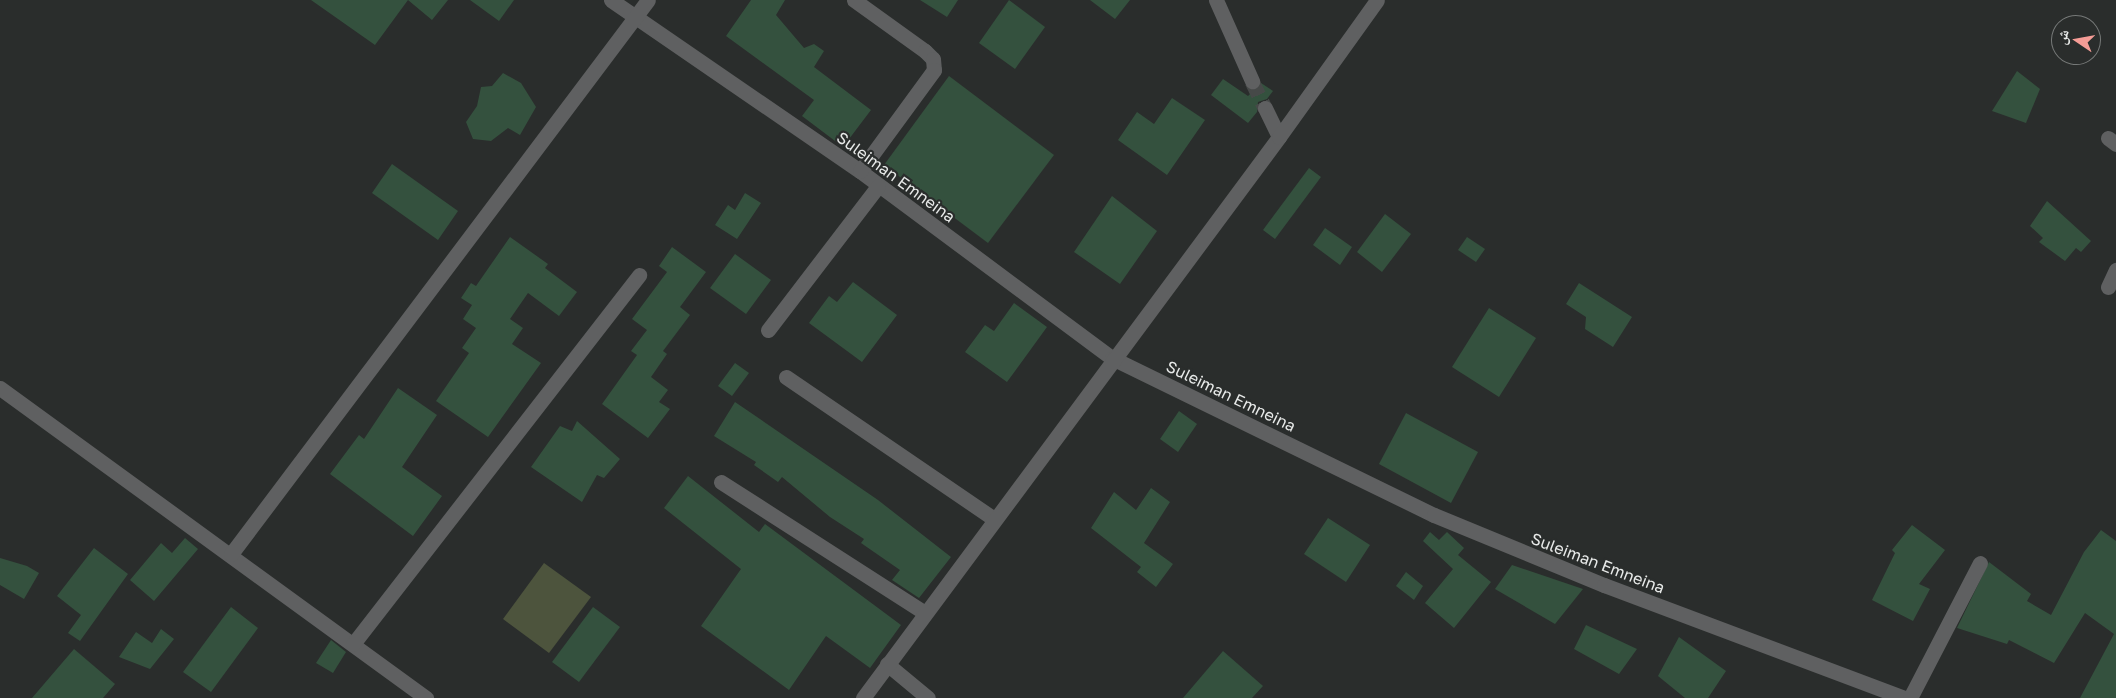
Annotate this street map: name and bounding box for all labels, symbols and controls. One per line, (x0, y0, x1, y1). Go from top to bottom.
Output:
north arrow (2051, 15, 2101, 65)
text: ش (2052, 28, 2072, 46)
street label: Suleiman Emneina (833, 128, 959, 226)
street label: Suleiman Emneina (1163, 356, 1299, 436)
street label: Suleiman Emneina (1528, 529, 1668, 597)

